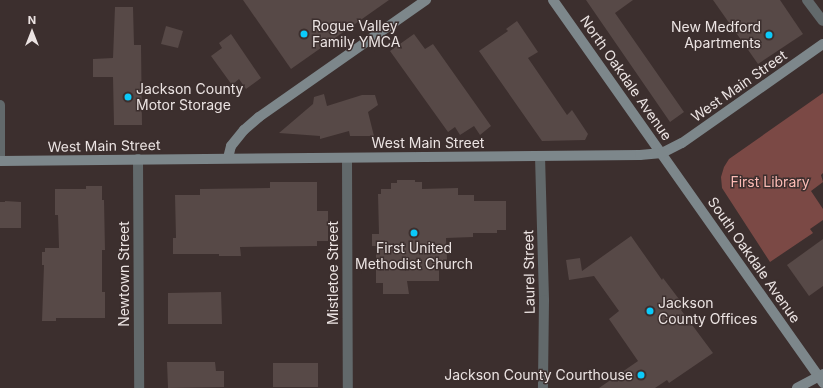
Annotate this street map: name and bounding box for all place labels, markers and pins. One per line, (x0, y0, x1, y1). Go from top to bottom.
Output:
place label: Rogue Valley Family YMCA (312, 18, 400, 50)
place label: New Medford Apartments (671, 19, 761, 52)
marker: Rogue Valley Family YMCA (299, 29, 309, 39)
marker: New Medford Apartments (764, 30, 774, 40)
place label: Jackson County Motor Storage (136, 81, 243, 114)
marker: Jackson County Motor Storage (123, 92, 133, 102)
marker: First United Methodist Church (409, 228, 419, 238)
place label: First United Methodist Church (355, 240, 473, 272)
place label: Jackson County Offices (658, 295, 757, 328)
marker: Jackson County Offices (645, 306, 655, 316)
place label: Jackson County Courthouse (444, 367, 633, 383)
marker: Jackson County Courthouse (636, 370, 646, 380)

